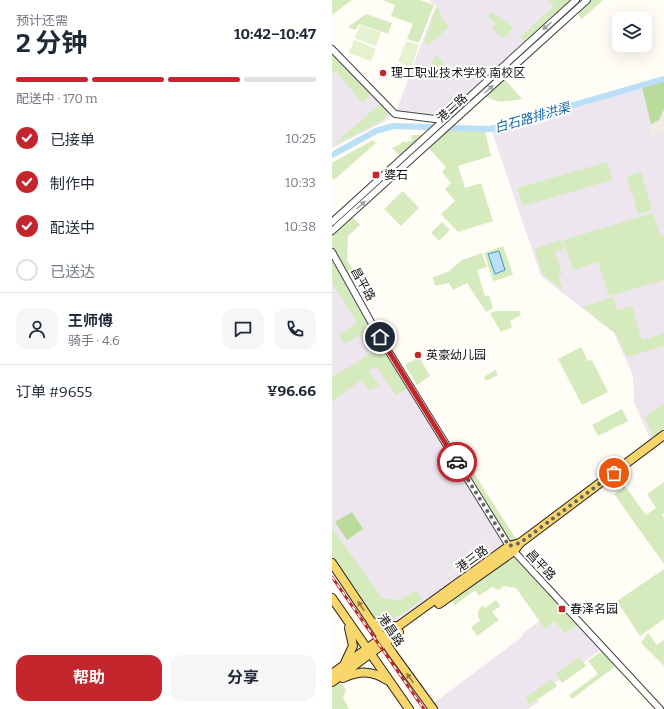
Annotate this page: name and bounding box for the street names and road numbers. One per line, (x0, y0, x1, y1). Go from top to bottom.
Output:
street label: 港二路 (434, 91, 470, 125)
street label: 昌平路 (348, 265, 378, 303)
street label: 港三路 (453, 543, 491, 575)
street label: 昌平路 (524, 547, 558, 583)
street label: 港昌路 (375, 611, 407, 649)

